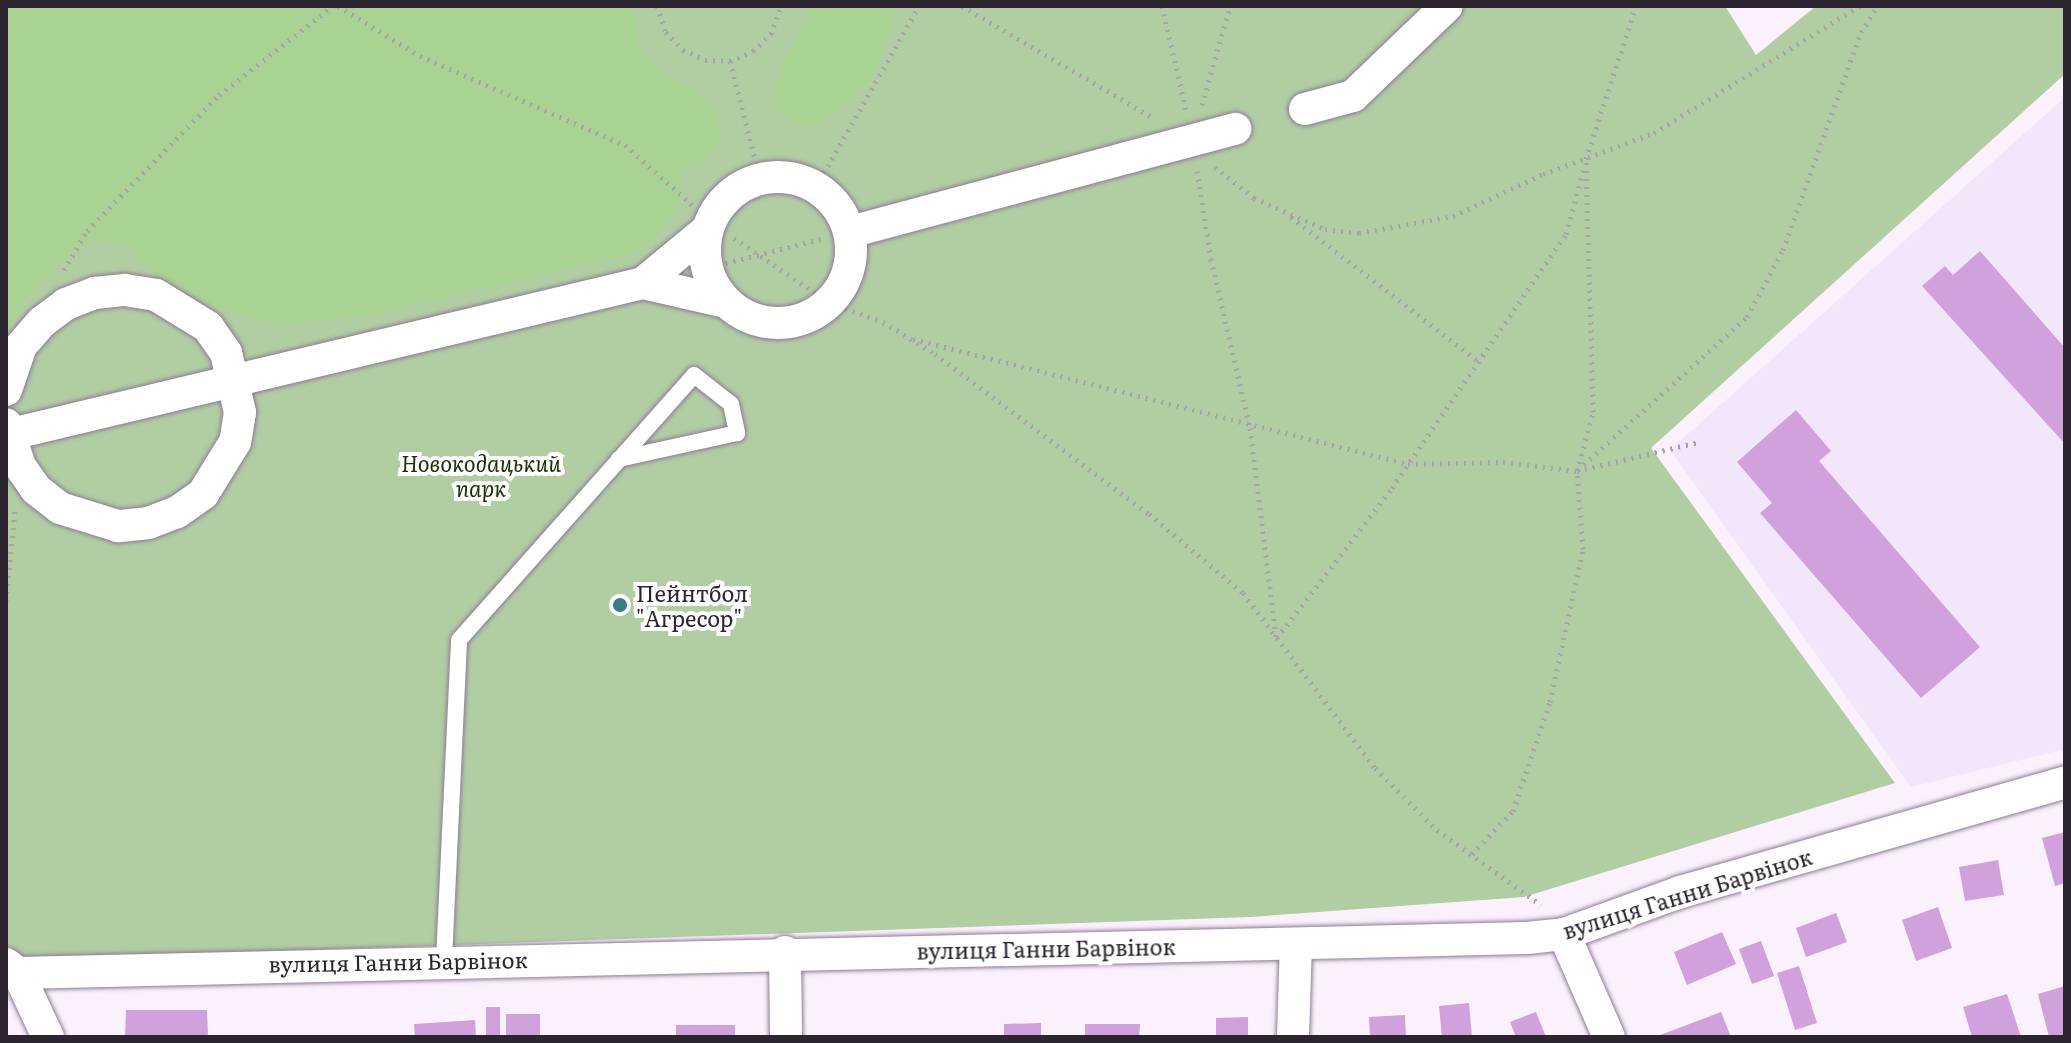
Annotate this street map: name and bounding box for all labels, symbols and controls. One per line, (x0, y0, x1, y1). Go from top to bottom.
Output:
park label: Новокодацький парк (401, 449, 561, 500)
place label: Пейнтбол "Агресор" (636, 579, 748, 630)
marker: Пейнтбол "Агресор" (611, 596, 629, 614)
street label: вулиця Ганни Барвінок (1559, 842, 1815, 944)
street label: вулиця Ганни Барвінок (916, 933, 1176, 963)
street label: вулиця Ганни Барвінок (268, 946, 528, 976)

